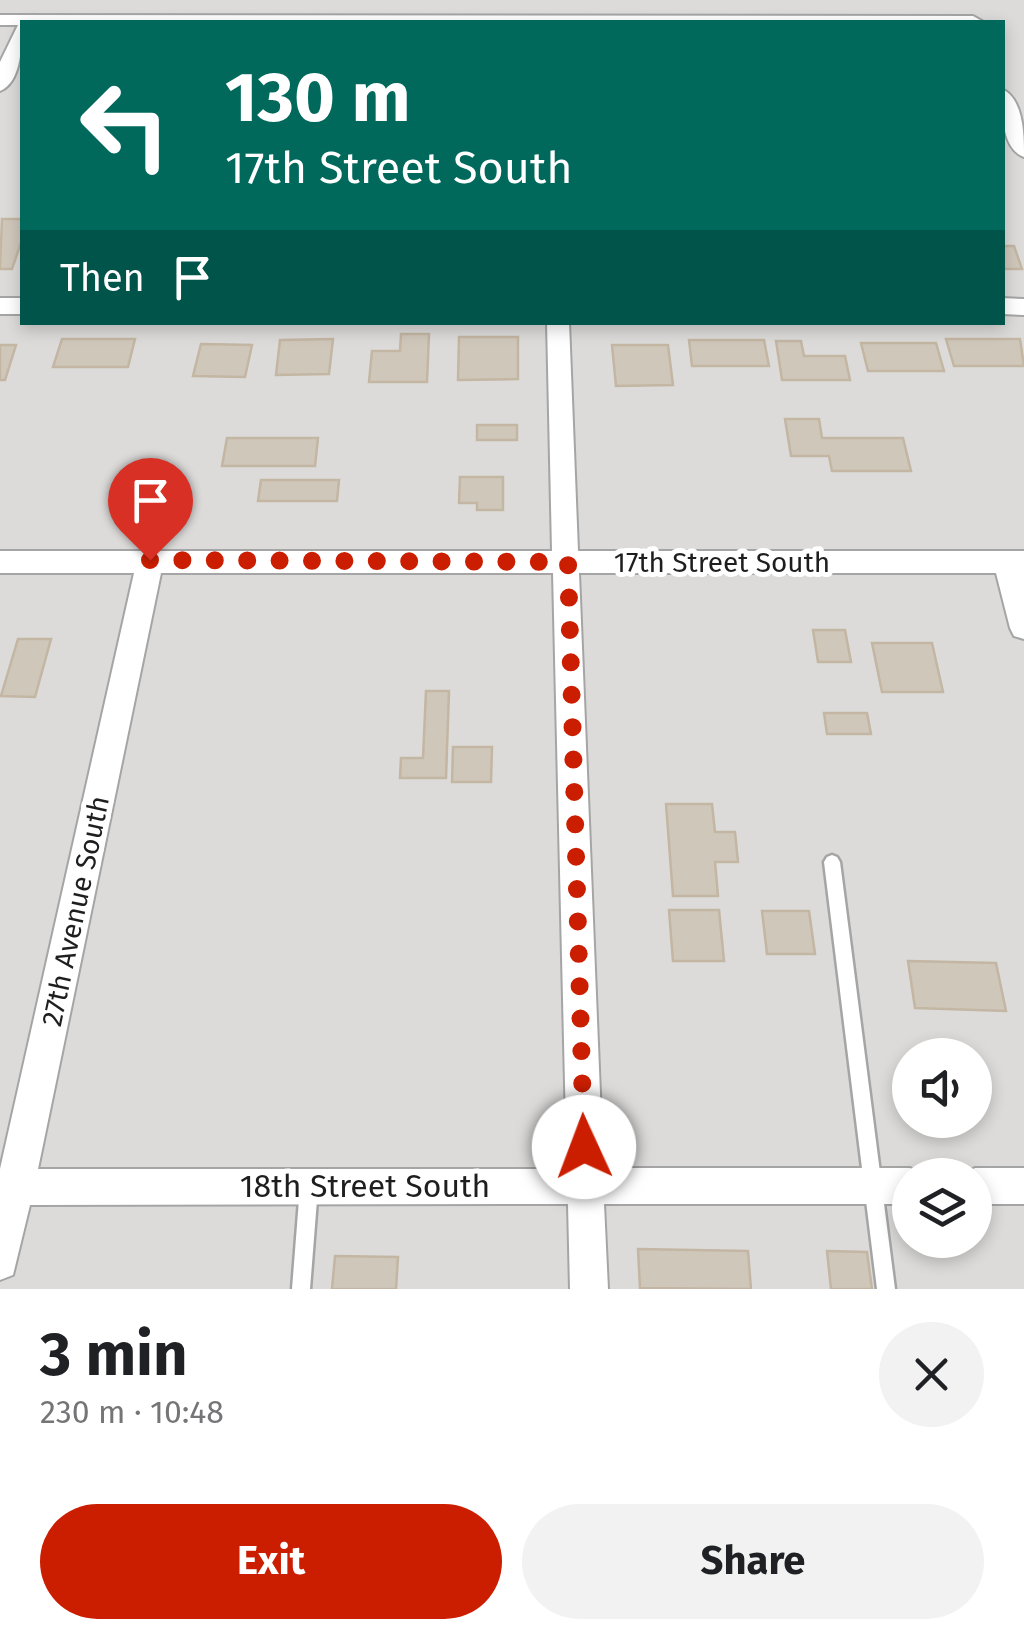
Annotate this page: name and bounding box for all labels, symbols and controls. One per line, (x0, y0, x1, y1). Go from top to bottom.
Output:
text: 130 m (225, 56, 411, 140)
icon: left (60, 60, 190, 190)
text: 17th Street South (225, 141, 573, 195)
icon: arrive (165, 250, 220, 305)
text: Then (60, 255, 145, 301)
pin (108, 458, 193, 561)
icon: arrive (123, 473, 178, 528)
street label: 17th Street South (614, 546, 830, 579)
street label: 27th Avenue South (35, 793, 116, 1029)
map controls (892, 1038, 992, 1258)
button: sound (892, 1038, 992, 1138)
position arrow (532, 1095, 636, 1199)
button: layers (892, 1158, 992, 1258)
street label: 18th Street South (240, 1167, 490, 1205)
text: 3 min (40, 1319, 188, 1391)
button: close (879, 1322, 984, 1427)
text: 230 m · 10:48 (40, 1393, 224, 1431)
button: Exit (40, 1504, 502, 1619)
button: Share (522, 1504, 984, 1619)

